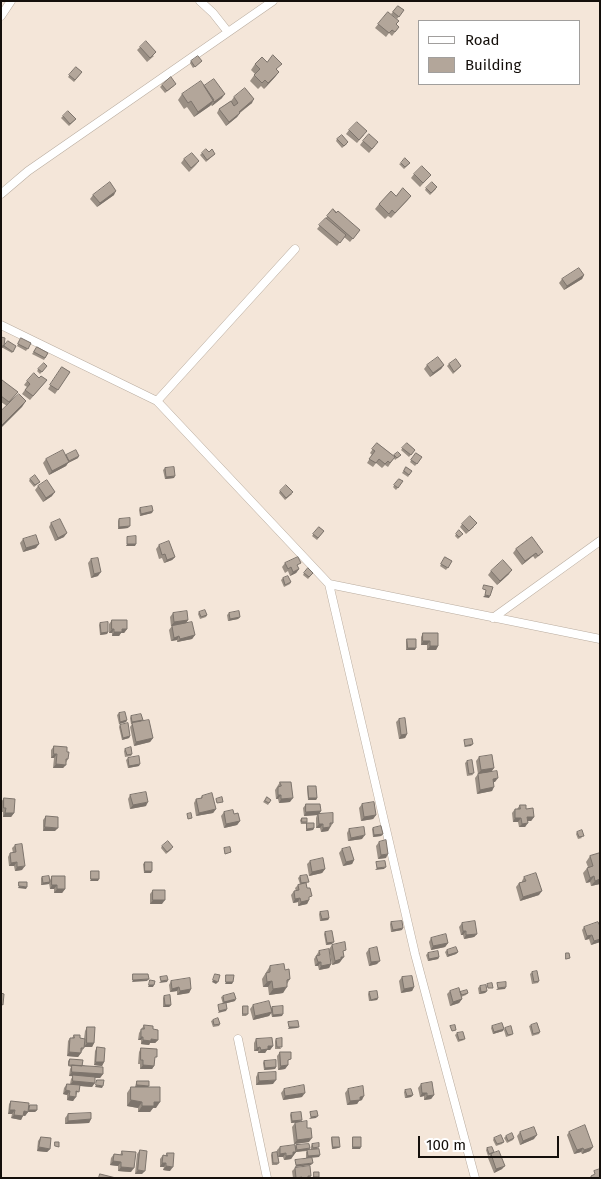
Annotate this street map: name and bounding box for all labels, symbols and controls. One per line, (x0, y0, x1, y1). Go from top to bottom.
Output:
legend (418, 20, 581, 85)
text: Road (465, 31, 500, 49)
text: Building (465, 56, 521, 74)
scale bar (421, 1126, 562, 1158)
text: 100 m (426, 1136, 466, 1154)

